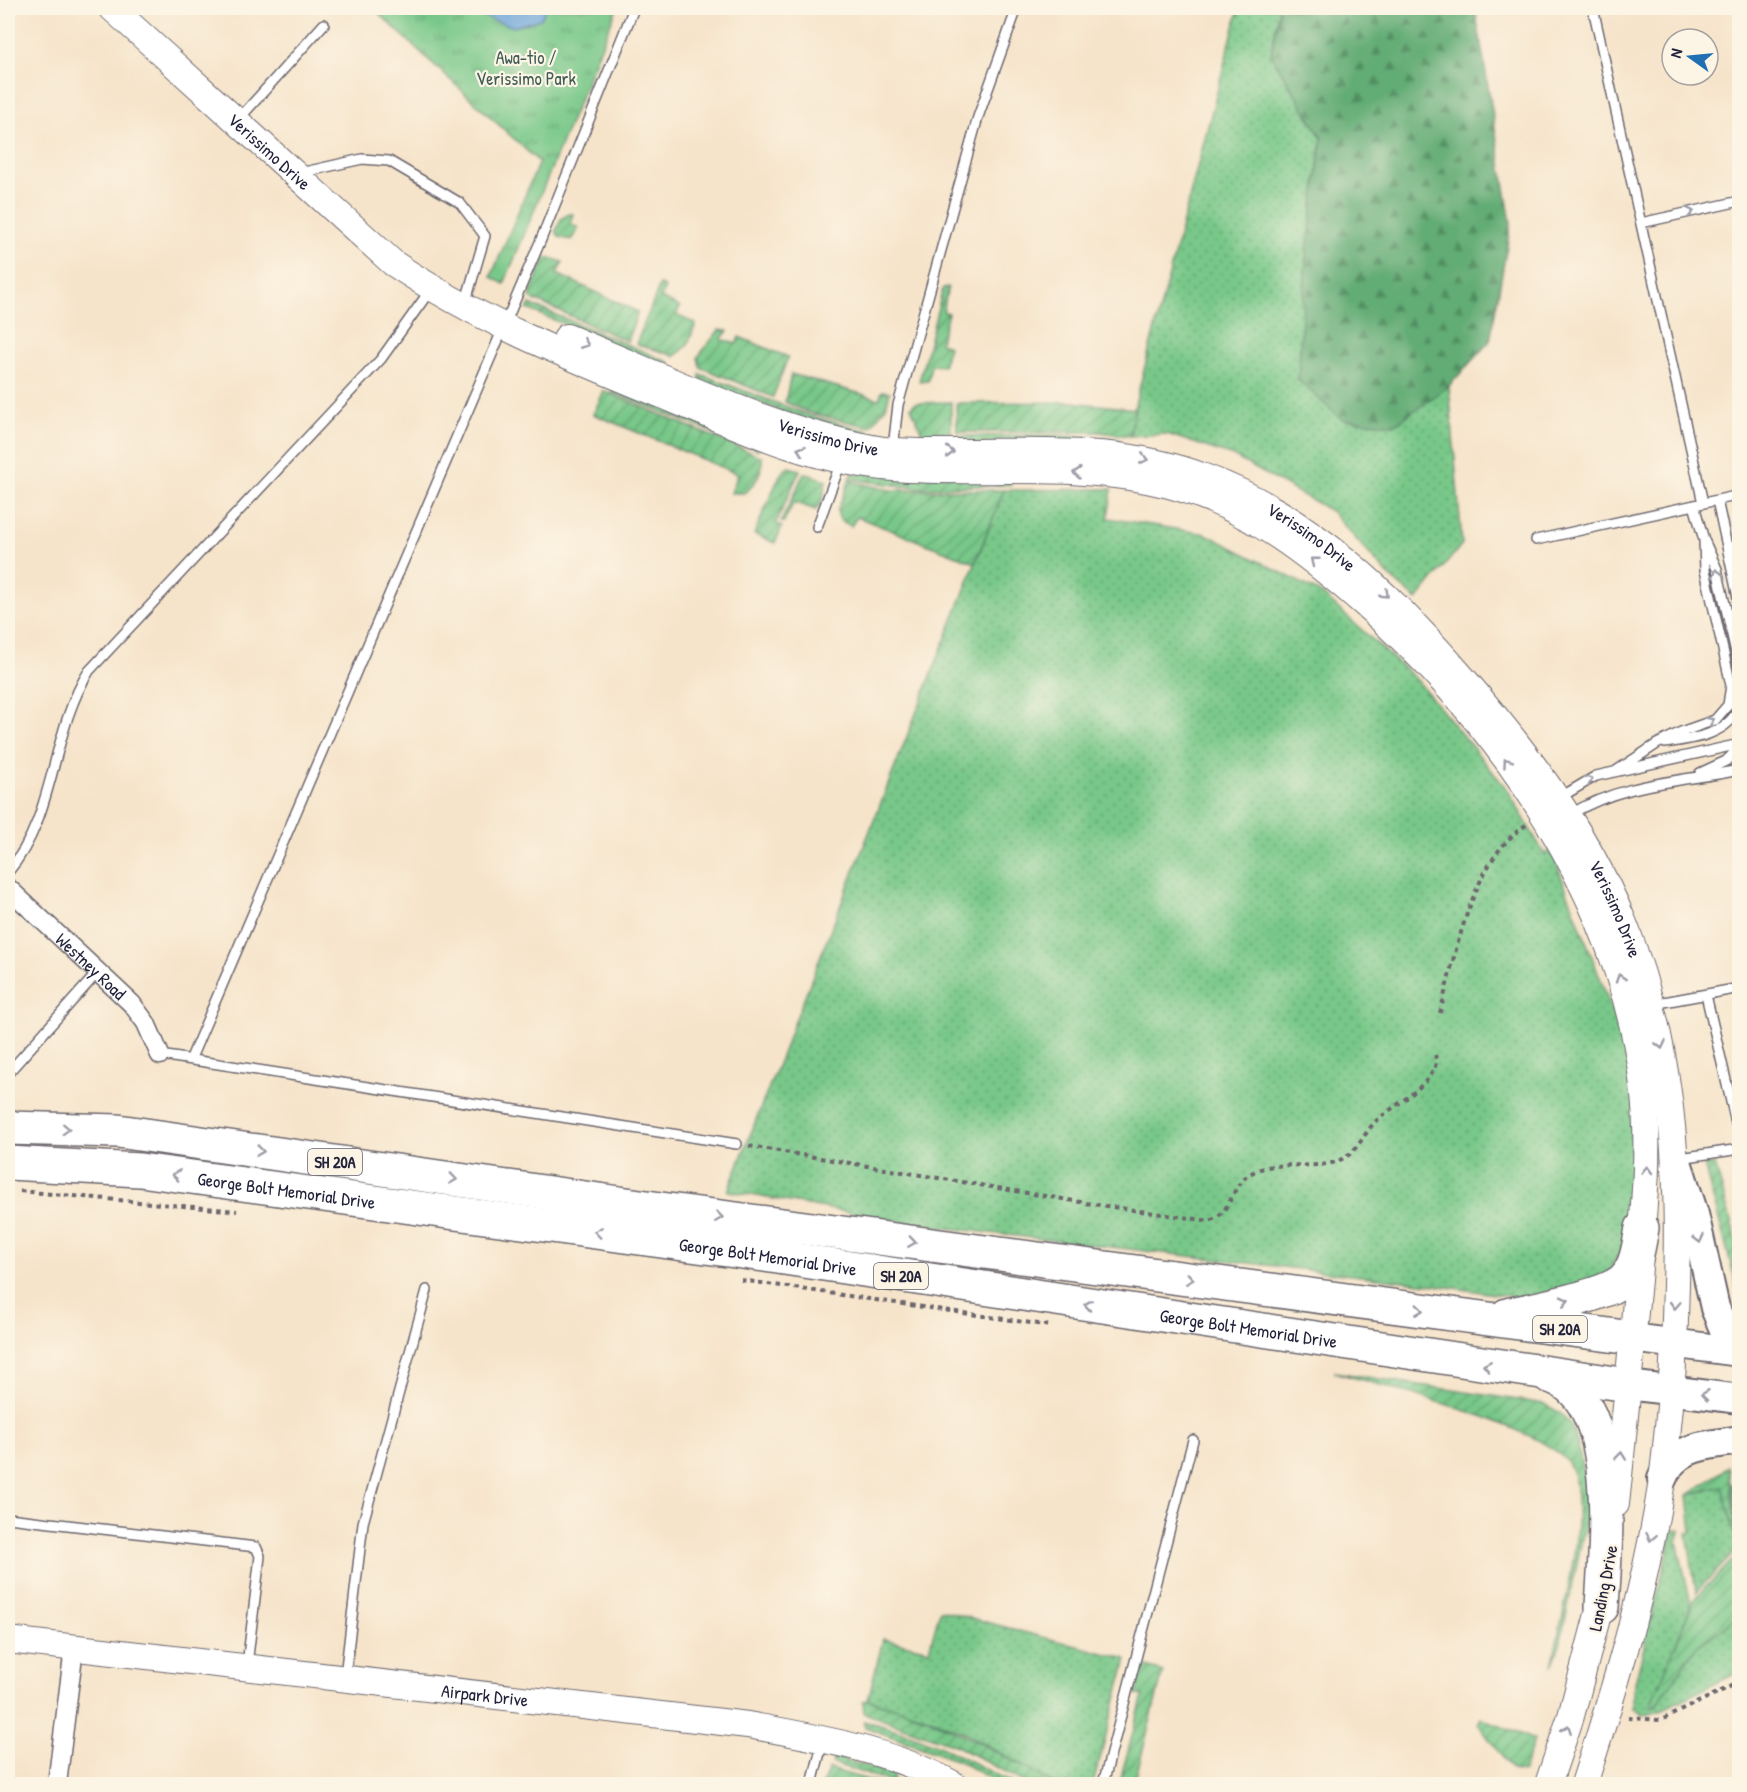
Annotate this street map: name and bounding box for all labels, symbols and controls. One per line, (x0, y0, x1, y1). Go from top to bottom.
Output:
north arrow (1660, 27, 1720, 87)
park label: Awa-tio / Verissimo Park (476, 45, 576, 91)
text: N (1664, 46, 1687, 60)
street label: Verissimo Drive (223, 107, 317, 195)
one-way arrow (1685, 206, 1695, 219)
one-way arrow (579, 337, 590, 349)
street label: Verissimo Drive (774, 411, 881, 461)
one-way arrow (796, 444, 806, 457)
one-way arrow (946, 446, 955, 458)
one-way arrow (1139, 452, 1149, 465)
one-way arrow (1073, 466, 1082, 479)
street label: Verissimo Drive (1263, 496, 1362, 577)
one-way arrow (1310, 558, 1321, 569)
one-way arrow (1712, 568, 1724, 579)
one-way arrow (1378, 587, 1388, 598)
one-way arrow (1704, 716, 1715, 728)
one-way arrow (1503, 758, 1514, 769)
one-way arrow (1582, 776, 1593, 787)
street label: Verissimo Drive (1584, 856, 1648, 961)
street label: Westney Road (51, 927, 132, 1005)
one-way arrow (1614, 973, 1627, 984)
one-way arrow (1653, 1040, 1666, 1050)
one-way arrow (61, 1123, 70, 1136)
one-way arrow (255, 1145, 264, 1157)
road number: SH 20A (308, 1149, 362, 1175)
street label: George Bolt Memorial Drive (196, 1165, 377, 1214)
one-way arrow (1641, 1165, 1654, 1174)
one-way arrow (171, 1169, 181, 1181)
one-way arrow (448, 1172, 457, 1184)
one-way arrow (714, 1210, 723, 1222)
one-way arrow (593, 1227, 603, 1239)
street label: George Bolt Memorial Drive (678, 1231, 858, 1281)
one-way arrow (1692, 1233, 1705, 1243)
one-way arrow (907, 1236, 917, 1248)
road number: SH 20A (874, 1263, 928, 1289)
one-way arrow (1185, 1272, 1194, 1285)
one-way arrow (1560, 1295, 1570, 1308)
one-way arrow (1083, 1299, 1092, 1311)
one-way arrow (1669, 1300, 1682, 1309)
street label: George Bolt Memorial Drive (1158, 1302, 1339, 1354)
one-way arrow (1414, 1303, 1423, 1315)
road number: SH 20A (1533, 1316, 1587, 1342)
one-way arrow (1482, 1360, 1491, 1372)
one-way arrow (1700, 1389, 1709, 1402)
one-way arrow (1614, 1452, 1627, 1461)
one-way arrow (1645, 1531, 1658, 1541)
street label: Landing Drive (1582, 1543, 1624, 1633)
street label: Airpark Drive (440, 1677, 530, 1712)
one-way arrow (1560, 1724, 1572, 1735)

